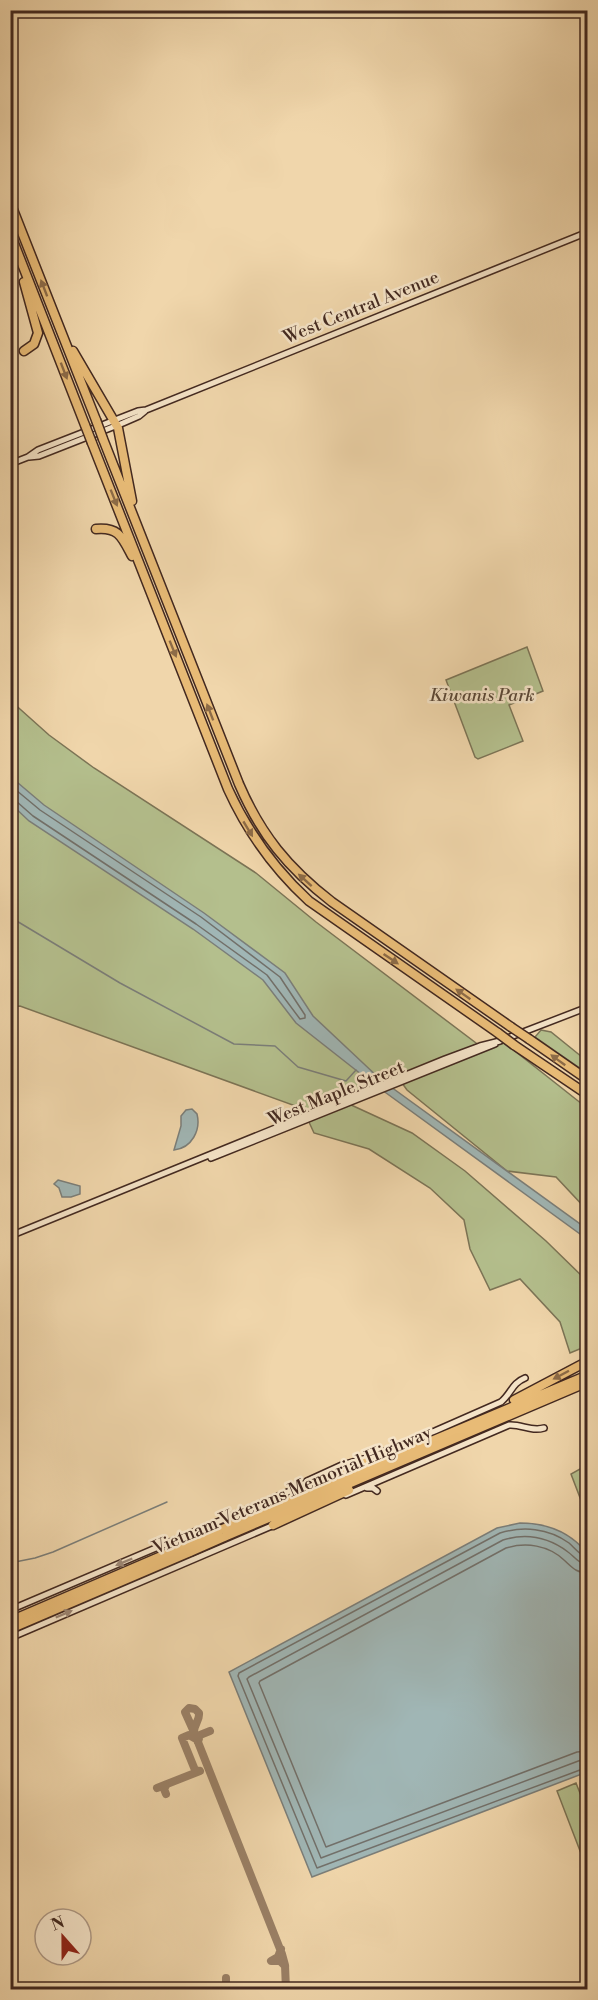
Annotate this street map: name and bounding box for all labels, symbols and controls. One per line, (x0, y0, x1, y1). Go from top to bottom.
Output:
street label: West Central Avenue (279, 266, 443, 350)
one-way arrow (39, 278, 49, 296)
one-way arrow (59, 362, 69, 380)
one-way arrow (109, 489, 119, 507)
one-way arrow (169, 641, 179, 659)
park label: Kiwanis Park (429, 684, 535, 707)
one-way arrow (205, 703, 215, 721)
one-way arrow (243, 821, 254, 837)
one-way arrow (298, 874, 313, 887)
one-way arrow (383, 953, 399, 965)
one-way arrow (456, 988, 472, 1000)
one-way arrow (550, 1054, 566, 1066)
street label: West Maple Street (264, 1055, 408, 1132)
one-way arrow (552, 1370, 569, 1380)
street label: Vietnam Veterans Memorial Highway (148, 1421, 435, 1560)
one-way arrow (115, 1557, 133, 1567)
one-way arrow (56, 1610, 73, 1619)
north arrow (33, 1907, 93, 1967)
text: N (48, 1912, 68, 1936)

